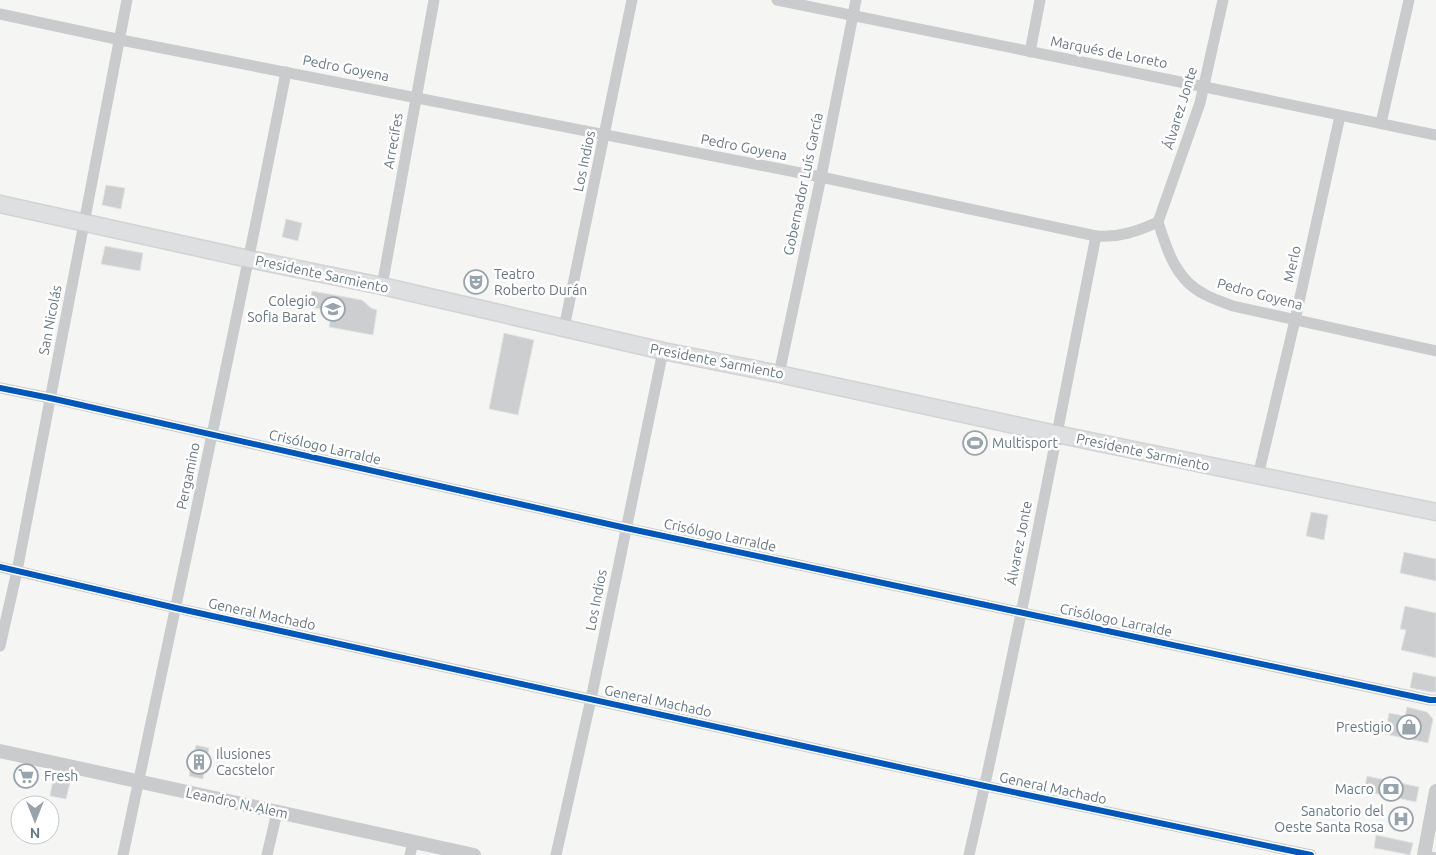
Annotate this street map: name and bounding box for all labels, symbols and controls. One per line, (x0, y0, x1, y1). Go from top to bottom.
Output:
street label: Marqués de Loreto (1049, 33, 1169, 71)
street label: Pedro Goyena (301, 52, 391, 84)
street label: Álvarez Jonte (1159, 64, 1200, 151)
street label: Gobernador Luís García (780, 111, 826, 257)
street label: Arrecifes (380, 112, 406, 170)
street label: Los Indios (570, 129, 598, 193)
street label: Pedro Goyena (699, 131, 789, 163)
street label: Merlo (1280, 244, 1304, 284)
street label: Presidente Sarmiento (254, 252, 390, 296)
place label: Teatro Roberto Durán (494, 266, 587, 298)
theatre icon: Teatro Roberto Durán (463, 269, 489, 295)
street label: Pedro Goyena (1216, 275, 1304, 313)
street label: San Nicolás (35, 284, 65, 356)
place label: Colegio Sofia Barat (247, 293, 316, 325)
school or university icon: Colegio Sofia Barat (320, 296, 346, 322)
street label: Presidente Sarmiento (649, 340, 785, 382)
street label: Crisólogo Larralde (267, 426, 383, 468)
sports icon: Multisport (962, 430, 988, 456)
street label: Presidente Sarmiento (1075, 430, 1211, 474)
place label: Multisport (992, 435, 1058, 451)
street label: Pergamino (173, 441, 203, 511)
street label: Álvarez Jonte (1002, 499, 1035, 587)
street label: Crisólogo Larralde (662, 515, 778, 555)
street label: Los Indios (582, 568, 610, 632)
street label: General Machado (207, 595, 317, 633)
street label: Crisólogo Larralde (1058, 600, 1174, 640)
street label: General Machado (603, 682, 713, 720)
shop icon: Prestigio (1396, 714, 1422, 740)
place label: Prestigio (1336, 719, 1392, 735)
place label: Ilusiones Cacstelor (216, 746, 275, 778)
building icon: Ilusiones Cacstelor (186, 749, 212, 775)
supermarket icon: Fresh (13, 763, 39, 789)
place label: Fresh (44, 768, 78, 784)
street label: General Machado (998, 769, 1108, 807)
bank icon: Macro (1378, 776, 1404, 802)
place label: Macro (1335, 781, 1374, 797)
street label: Leandro N. Alem (184, 784, 290, 822)
north arrow (10, 795, 60, 845)
place label: Sanatorio del Oeste Santa Rosa (1274, 803, 1384, 835)
hospital icon: Sanatorio del Oeste Santa Rosa (1388, 806, 1414, 832)
text: N (30, 825, 40, 841)

